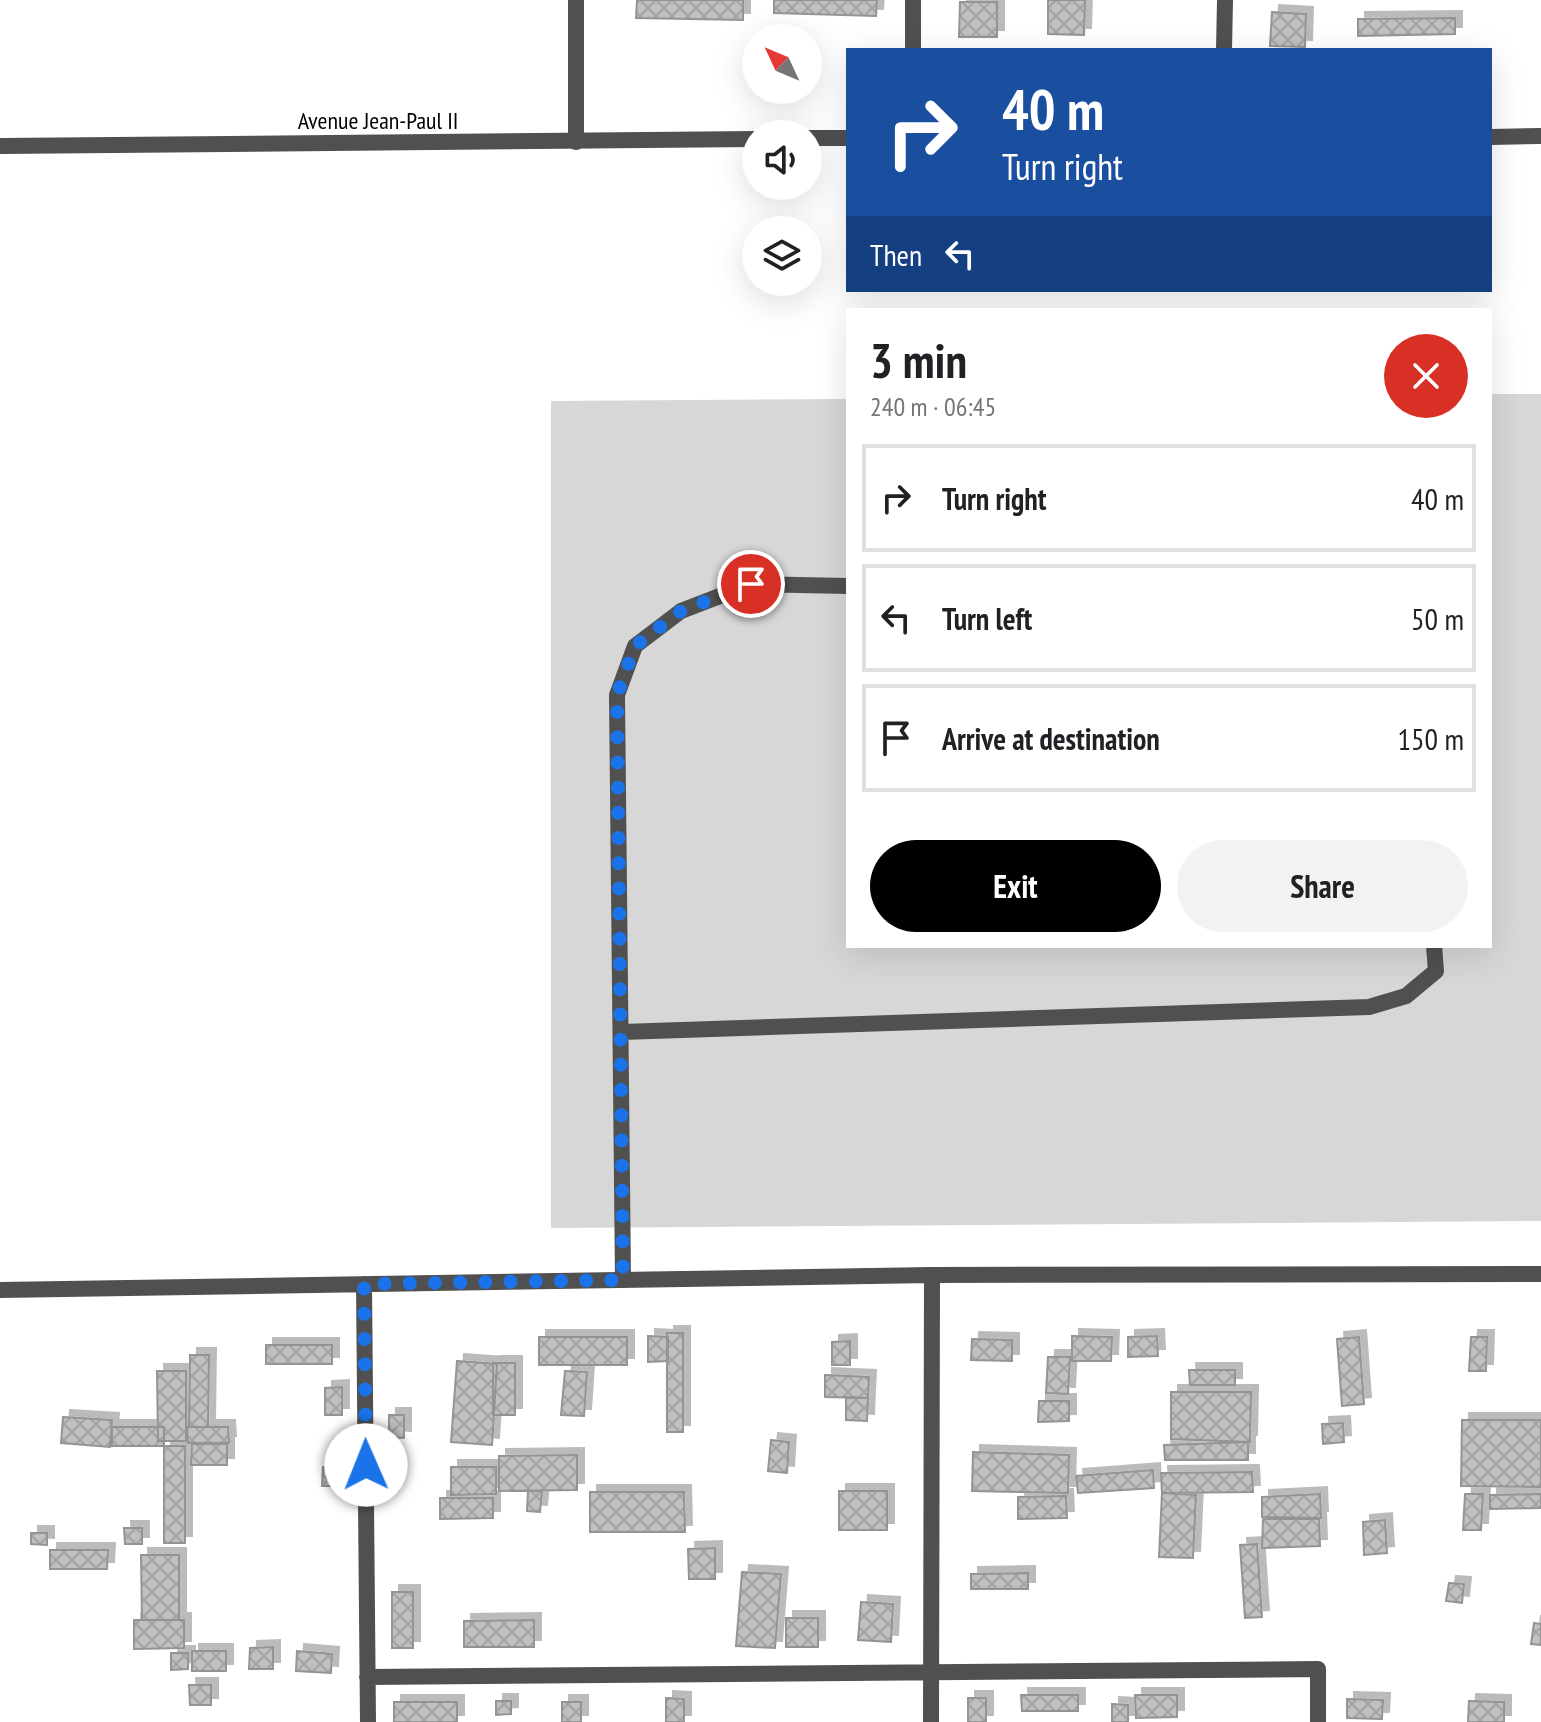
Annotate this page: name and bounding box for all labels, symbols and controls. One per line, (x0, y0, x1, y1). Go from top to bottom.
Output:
north arrow (742, 24, 822, 104)
map controls (742, 24, 822, 296)
text: 40 m (1002, 73, 1104, 145)
icon: right (870, 80, 974, 184)
street label: Avenue Jean-Paul II (298, 105, 458, 136)
button: sound (742, 120, 822, 200)
text: Turn right (1002, 143, 1123, 190)
button: layers (742, 216, 822, 296)
icon: left (938, 232, 982, 276)
text: Then (870, 235, 922, 274)
text: 3 min (870, 329, 967, 391)
button: close (1384, 334, 1468, 418)
text: 240 m · 06:45 (870, 390, 996, 423)
icon: right (874, 476, 918, 520)
text: Turn right (942, 479, 1046, 518)
text: 40 m (1411, 479, 1464, 518)
pin (717, 550, 785, 618)
icon: arrive (729, 562, 773, 606)
icon: left (874, 596, 918, 640)
text: Turn left (942, 599, 1032, 638)
text: 50 m (1411, 599, 1464, 638)
icon: arrive (874, 716, 918, 760)
text: Arrive at destination (942, 719, 1160, 758)
text: 150 m (1398, 719, 1464, 758)
button: Exit (870, 840, 1161, 932)
button: Share (1177, 840, 1468, 932)
position arrow (324, 1423, 408, 1507)

